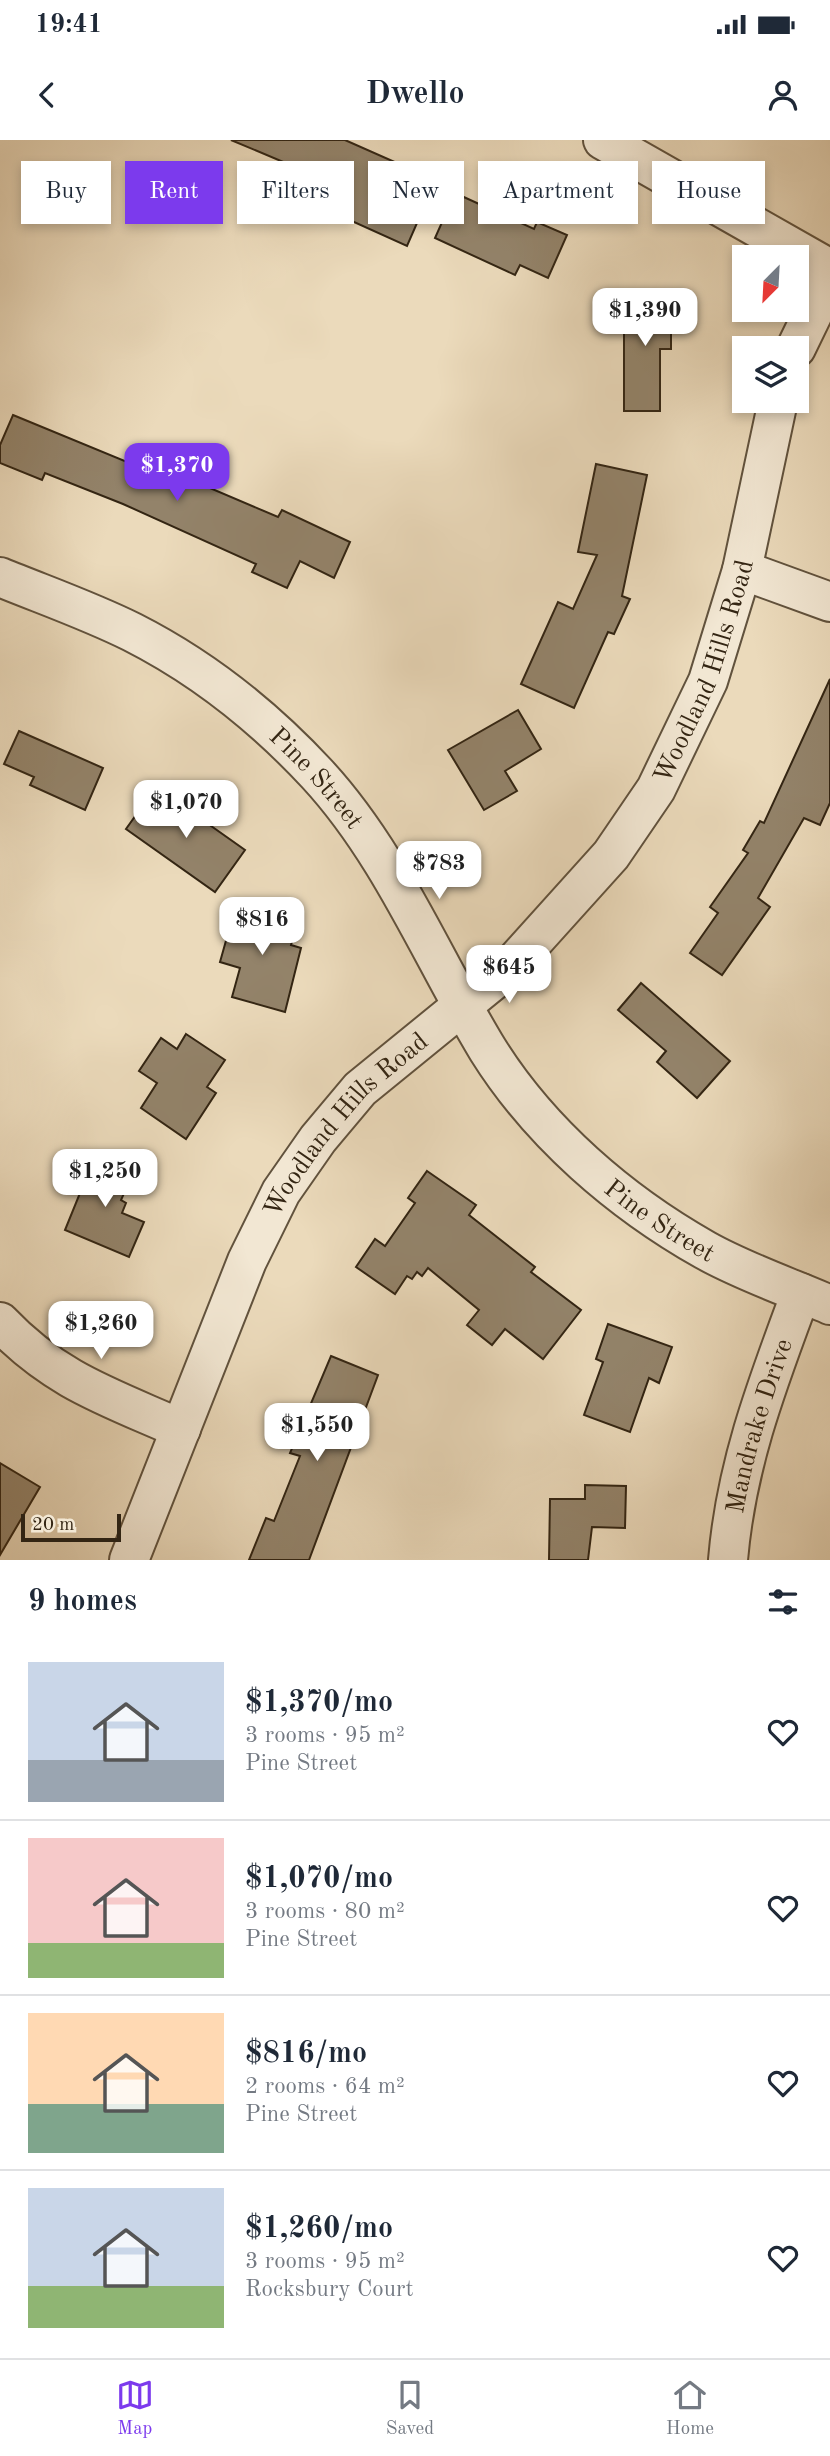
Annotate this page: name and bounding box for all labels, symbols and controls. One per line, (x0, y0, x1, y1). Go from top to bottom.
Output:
text: 19:41 (35, 12, 103, 38)
icon: back (28, 76, 66, 114)
icon: person (764, 76, 802, 114)
text: Dwello (365, 79, 465, 111)
chip: Buy (21, 161, 111, 224)
chip: Rent (125, 161, 223, 224)
chip: Filters (237, 161, 354, 224)
chip: New (368, 161, 464, 224)
chip: Apartment (478, 161, 638, 224)
chip: House (652, 161, 765, 224)
north arrow (732, 245, 808, 322)
map controls (732, 245, 809, 413)
pin: $1,390 (588, 288, 702, 348)
text: $1,390 (608, 299, 682, 322)
button: layers (732, 336, 809, 413)
pin: $1,370 (120, 444, 234, 503)
text: $1,370 (140, 454, 214, 477)
street label: Woodland Hills Road (650, 557, 759, 788)
street label: Pine Street (264, 723, 367, 834)
pin: $1,070 (129, 780, 243, 840)
text: $1,070 (149, 791, 223, 814)
pin: $783 (398, 842, 480, 901)
text: $783 (412, 852, 466, 875)
pin: $816 (221, 898, 303, 957)
text: $816 (235, 908, 289, 931)
pin: $645 (468, 946, 550, 1005)
text: $645 (482, 956, 536, 979)
street label: Woodland Hills Road (260, 1028, 433, 1221)
pin: $1,250 (48, 1150, 162, 1209)
text: $1,250 (68, 1160, 142, 1183)
street label: Pine Street (599, 1175, 719, 1268)
pin: $1,260 (44, 1302, 158, 1361)
text: $1,260 (64, 1312, 138, 1335)
street label: Mandrake Drive (723, 1336, 798, 1516)
pin: $1,550 (260, 1404, 374, 1463)
text: $1,550 (280, 1414, 354, 1437)
scale bar (21, 1511, 121, 1543)
text: 20 m (32, 1516, 74, 1535)
icon: filters (764, 1583, 802, 1621)
text: 9 homes (28, 1587, 137, 1617)
text: $1,370/mo (245, 1688, 393, 1718)
icon: home (84, 1690, 168, 1774)
icon: heart (764, 1713, 802, 1751)
text: 3 rooms · 95 m² (245, 1724, 405, 1747)
text: Pine Street (245, 1752, 357, 1775)
text: $1,070/mo (245, 1864, 393, 1894)
icon: home (84, 1866, 168, 1950)
icon: heart (764, 1889, 802, 1927)
text: 3 rooms · 80 m² (245, 1900, 405, 1923)
text: Pine Street (245, 1928, 357, 1951)
text: $816/mo (245, 2039, 367, 2069)
icon: home (84, 2041, 168, 2125)
icon: heart (764, 2064, 802, 2102)
text: 2 rooms · 64 m² (245, 2075, 405, 2098)
text: Pine Street (245, 2103, 357, 2126)
text: $1,260/mo (245, 2214, 393, 2244)
icon: home (84, 2216, 168, 2300)
icon: heart (764, 2239, 802, 2277)
text: 3 rooms · 95 m² (245, 2250, 405, 2273)
text: Rocksbury Court (245, 2278, 414, 2301)
tab: Map (116, 2376, 154, 2441)
tab: Saved (386, 2376, 434, 2441)
tab: Home (666, 2376, 714, 2441)

